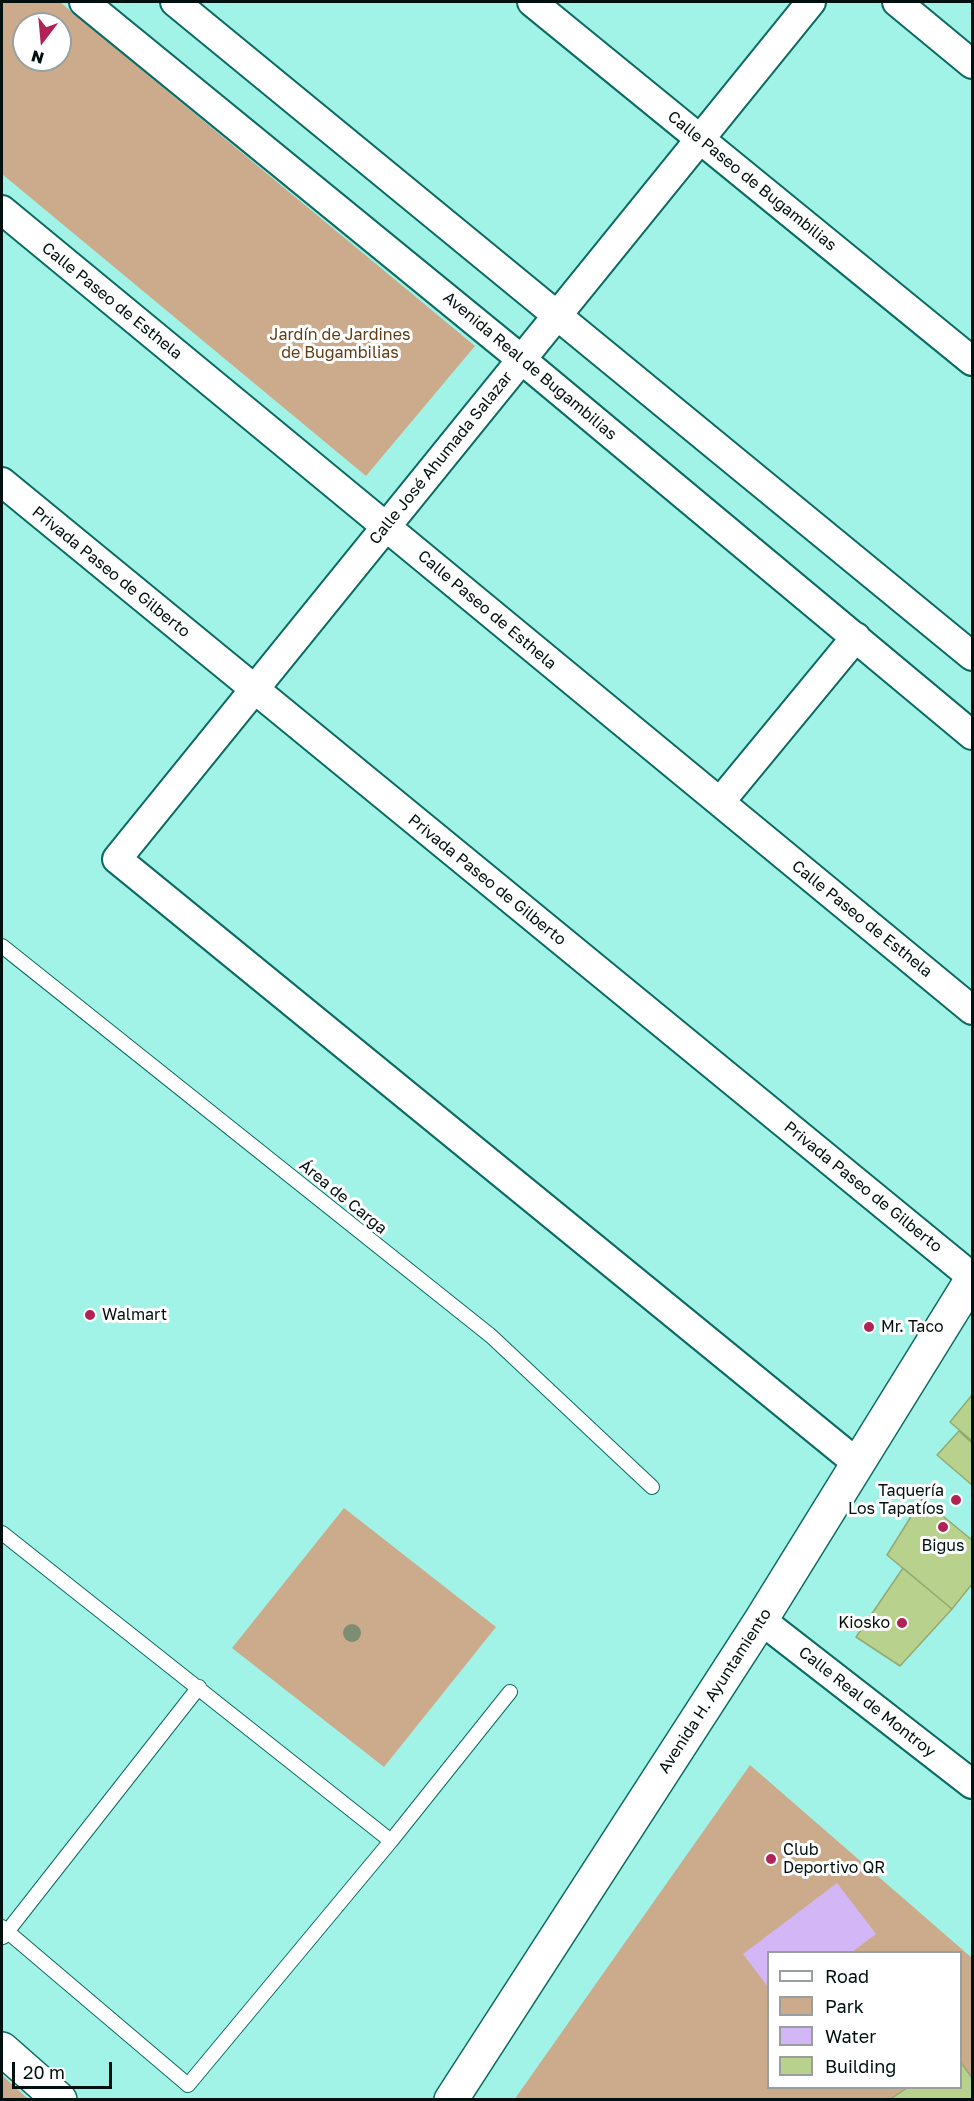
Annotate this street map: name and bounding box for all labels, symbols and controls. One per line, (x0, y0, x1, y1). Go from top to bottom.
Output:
north arrow (12, 12, 72, 72)
text: N (29, 46, 46, 69)
street label: Calle Paseo de Bugambilias (664, 107, 840, 255)
street label: Calle Paseo de Esthela (38, 238, 186, 364)
street label: Avenida Real de Bugambilias (439, 288, 621, 444)
park label: Jardín de Jardines de Bugambilias (270, 325, 410, 363)
street label: Calle José Ahumada Salazar (365, 368, 517, 548)
street label: Privada Paseo de Gilberto (28, 502, 194, 642)
street label: Calle Paseo de Esthela (414, 546, 560, 674)
street label: Privada Paseo de Gilberto (404, 810, 570, 950)
street label: Calle Paseo de Esthela (788, 856, 936, 982)
street label: Privada Paseo de Gilberto (780, 1117, 946, 1257)
street label: Área de Carga (295, 1156, 391, 1238)
place label: Walmart (102, 1305, 167, 1325)
marker: Walmart (83, 1308, 97, 1322)
place label: Mr. Taco (881, 1317, 944, 1337)
marker: Mr. Taco (862, 1320, 876, 1334)
place label: Taquería Los Tapatíos (848, 1481, 944, 1519)
marker: Taquería Los Tapatíos (949, 1493, 963, 1507)
marker: Bigus (936, 1520, 950, 1534)
place label: Bigus (921, 1536, 965, 1556)
street label: Avenida H. Ayuntamiento (655, 1605, 775, 1777)
place label: Kiosko (838, 1613, 890, 1633)
marker: Kiosko (895, 1616, 909, 1630)
street label: Calle Real de Montroy (795, 1643, 939, 1761)
place label: Club Deportivo QR (783, 1840, 885, 1878)
marker: Club Deportivo QR (764, 1852, 778, 1866)
legend (767, 1951, 962, 2089)
text: Road (825, 1965, 869, 1987)
text: Park (825, 1995, 864, 2017)
text: Water (825, 2025, 876, 2047)
scale bar (15, 2050, 116, 2088)
text: Building (825, 2055, 896, 2077)
text: 20 m (23, 2061, 65, 2083)

